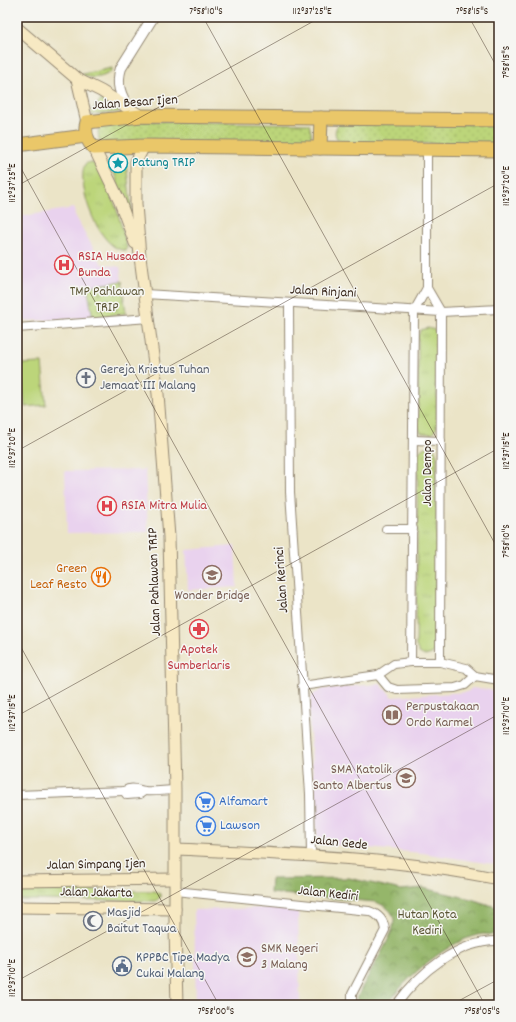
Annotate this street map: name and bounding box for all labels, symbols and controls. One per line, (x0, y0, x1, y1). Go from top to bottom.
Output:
text: 7°58'10"S (189, 5, 223, 19)
text: 112°37'25"E (292, 5, 332, 19)
text: 7°58'15"S (456, 5, 488, 19)
text: 7°58'15"S (500, 46, 514, 78)
street label: Jalan Besar Ijen (92, 90, 178, 116)
place icon: Patung TRIP (107, 152, 129, 174)
place label: Patung TRIP (132, 153, 195, 173)
text: 112°37'25"E (6, 163, 20, 203)
text: 112°37'20"E (500, 165, 514, 206)
place label: RSIA Husada Bunda (78, 247, 145, 283)
hospital icon: RSIA Husada Bunda (53, 254, 75, 276)
street label: Jalan Rinjani (289, 280, 357, 304)
park label: TMP Pahlawan TRIP (70, 282, 144, 318)
place label: Gereja Kristus Tuhan Jemaat III Malang (100, 360, 210, 396)
church icon: Gereja Kristus Tuhan Jemaat III Malang (75, 367, 97, 389)
text: 112°37'20"E (6, 427, 20, 468)
text: 112°37'15"E (500, 432, 514, 470)
street label: Jalan Dempo (418, 440, 438, 506)
hospital icon: RSIA Mitra Mulia (96, 495, 118, 517)
place label: RSIA Mitra Mulia (121, 496, 207, 516)
text: 7°58'10"S (500, 524, 514, 558)
street label: Jalan Pahlawan TRIP (143, 527, 167, 637)
street label: Jalan Kerinci (270, 546, 294, 614)
place label: Green Leaf Resto (30, 559, 87, 595)
school or university icon: Wonder Bridge (201, 564, 223, 586)
restaurant icon: Green Leaf Resto (90, 566, 112, 588)
place label: Wonder Bridge (174, 586, 250, 606)
pharmacy icon: Apotek Sumberlaris (188, 618, 210, 640)
place label: Apotek Sumberlaris (168, 640, 230, 676)
text: 112°37'15"E (6, 694, 20, 732)
place label: Perpustakaan Ordo Karmel (406, 697, 479, 733)
text: 112°37'10"E (500, 697, 514, 735)
library icon: Perpustakaan Ordo Karmel (381, 704, 403, 726)
place label: SMA Katolik Santo Albertus (313, 760, 392, 796)
school or university icon: SMA Katolik Santo Albertus (395, 767, 417, 789)
supermarket icon: Alfamart (194, 791, 216, 813)
place label: Alfamart (219, 792, 268, 812)
supermarket icon: Lawson (195, 815, 217, 837)
place label: Lawson (220, 816, 260, 836)
street label: Jalan Gede (310, 830, 368, 856)
street label: Jalan Simpang Ijen (46, 854, 146, 876)
street label: Jalan Kediri (297, 881, 360, 907)
street label: Jalan Jakarta (60, 882, 133, 904)
place label: Masjid Baitut Taqwa (107, 903, 177, 939)
park label: Hutan Kota Kediri (397, 905, 457, 941)
mosque icon: Masjid Baitut Taqwa (82, 910, 104, 932)
place label: SMK Negeri 3 Malang (261, 939, 319, 975)
school or university icon: SMK Negeri 3 Malang (236, 946, 258, 968)
place label: KPPBC Tipe Madya Cukai Malang (136, 948, 230, 984)
public building icon: KPPBC Tipe Madya Cukai Malang (111, 955, 133, 977)
text: 112°37'10"E (6, 959, 20, 997)
text: 7°58'00"S (198, 1005, 234, 1019)
text: 7°58'05"S (464, 1005, 500, 1019)

